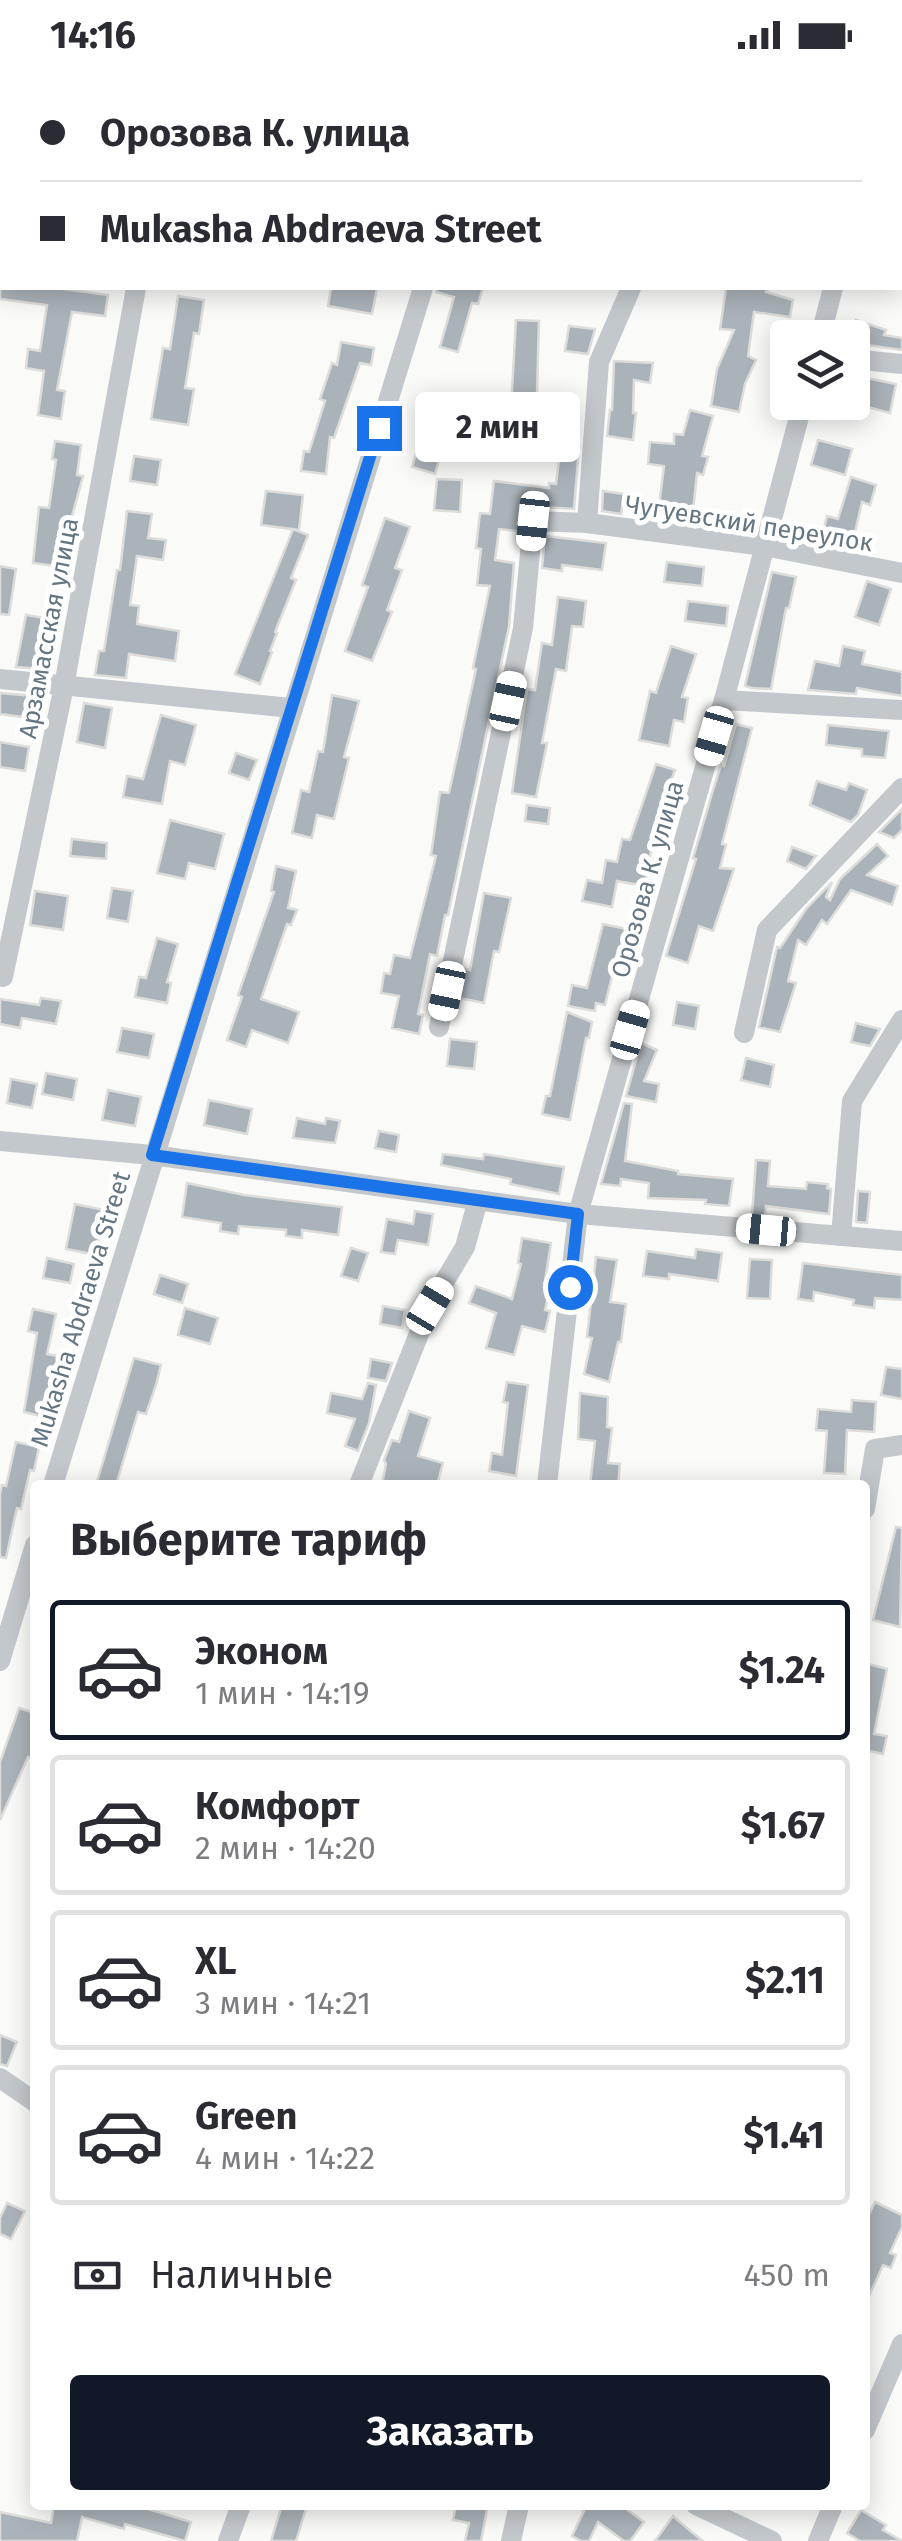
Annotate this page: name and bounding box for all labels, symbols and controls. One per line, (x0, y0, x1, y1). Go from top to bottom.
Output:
text: 14:16 (50, 12, 136, 58)
text: Орозова К. улица (100, 110, 410, 156)
text: Mukasha Abdraeva Street (100, 206, 542, 252)
map controls (770, 320, 870, 420)
button: layers (770, 320, 870, 420)
callout: 2 мин (414, 393, 579, 463)
route end (357, 406, 402, 451)
text: 2 мин (456, 408, 539, 446)
car (515, 490, 551, 552)
street label: Чугуевский переулок (623, 490, 875, 558)
street label: Арзамасская улица (13, 515, 85, 741)
car (487, 669, 529, 733)
car (691, 703, 737, 769)
street label: Орозова К. улица (605, 777, 691, 982)
car (426, 959, 468, 1023)
car (607, 997, 653, 1063)
street label: Mukasha Abdraeva Street (25, 1167, 137, 1451)
car (735, 1212, 797, 1248)
route start (548, 1265, 593, 1310)
car (402, 1273, 458, 1339)
text: Выберите тариф (70, 1513, 427, 1567)
icon: car (75, 1625, 165, 1715)
text: Эконом (195, 1628, 328, 1674)
text: $1.24 (739, 1647, 825, 1693)
text: 1 мин · 14:19 (195, 1674, 370, 1712)
icon: car (75, 1780, 165, 1870)
text: Комфорт (195, 1783, 359, 1829)
text: $1.67 (741, 1802, 825, 1848)
text: 2 мин · 14:20 (195, 1829, 376, 1867)
icon: car (75, 1935, 165, 2025)
text: XL (195, 1938, 237, 1984)
text: $2.11 (745, 1957, 825, 2003)
text: 3 мин · 14:21 (195, 1984, 371, 2022)
icon: car (75, 2090, 165, 2180)
text: Green (195, 2093, 298, 2139)
text: $1.41 (743, 2112, 825, 2158)
text: 4 мин · 14:22 (195, 2139, 375, 2177)
icon: cash (70, 2248, 125, 2303)
text: Наличные (150, 2252, 333, 2298)
text: 450 m (744, 2256, 830, 2294)
button: Заказать (70, 2375, 830, 2490)

